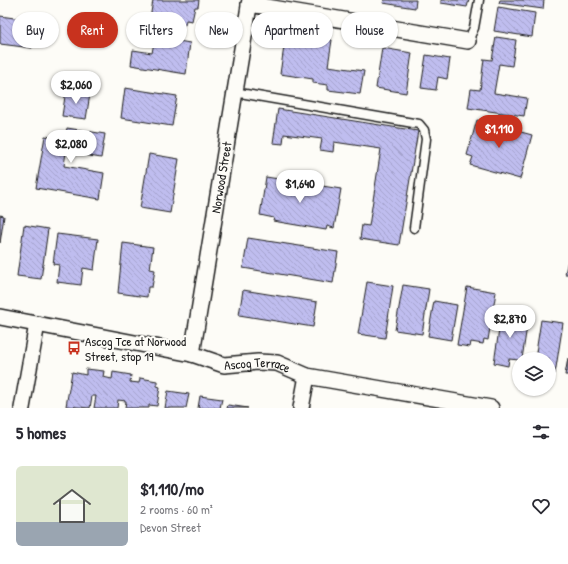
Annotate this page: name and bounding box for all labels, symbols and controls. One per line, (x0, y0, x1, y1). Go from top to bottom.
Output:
chip: Buy (12, 12, 59, 48)
chip: Rent (67, 12, 118, 48)
chip: Filters (126, 12, 187, 48)
chip: New (195, 12, 243, 48)
chip: Apartment (251, 12, 333, 48)
chip: House (341, 12, 398, 48)
pin: $2,060 (43, 71, 109, 105)
text: $2,060 (60, 75, 92, 93)
pin: $1,110 (466, 115, 532, 149)
text: $1,110 (484, 119, 514, 137)
pin: $2,080 (38, 130, 104, 164)
text: $2,080 (55, 134, 87, 152)
street label: Norwood Street (206, 140, 236, 214)
pin: $1,640 (267, 170, 333, 204)
text: $1,640 (285, 174, 315, 192)
pin: $2,870 (477, 305, 543, 339)
text: $2,870 (493, 309, 527, 327)
place label: Ascog Tce at Norwood Street, stop 19 (85, 332, 186, 365)
bus stop icon: Ascog Tce at Norwood Street, stop 19 (66, 340, 82, 356)
map controls (512, 352, 556, 396)
button: layers (512, 352, 556, 396)
street label: Ascog Terrace (223, 353, 293, 377)
text: 5 homes (16, 421, 66, 444)
icon: filters (530, 421, 552, 443)
text: $1,110/mo (140, 477, 204, 500)
icon: home (48, 482, 96, 530)
icon: heart (530, 495, 552, 517)
text: 2 rooms · 60 m² (140, 500, 213, 518)
text: Devon Street (140, 518, 201, 536)

